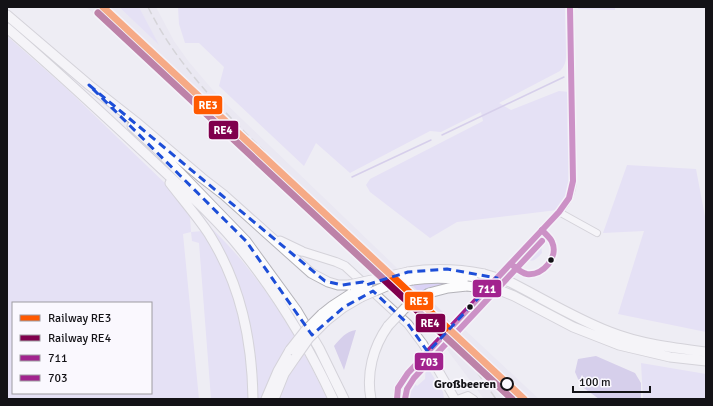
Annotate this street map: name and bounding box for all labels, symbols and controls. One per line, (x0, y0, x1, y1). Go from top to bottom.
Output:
line badge: RE3 (193, 95, 223, 115)
text: RE3 (198, 99, 218, 112)
line badge: RE4 (208, 120, 239, 140)
text: RE4 (213, 124, 233, 137)
unlabelled marker (546, 255, 556, 265)
line badge: 711 (472, 279, 502, 298)
text: 711 (478, 283, 496, 296)
line badge: RE3 (404, 291, 434, 311)
text: RE3 (409, 295, 429, 308)
legend (12, 302, 152, 394)
unlabelled marker (465, 302, 475, 312)
text: Railway RE3 (48, 311, 111, 326)
line badge: RE4 (415, 313, 446, 333)
text: RE4 (420, 317, 440, 330)
text: Railway RE4 (48, 331, 112, 346)
text: 711 (48, 351, 67, 366)
line badge: 703 (414, 352, 444, 371)
text: 703 (420, 356, 438, 369)
scale bar (573, 368, 650, 394)
text: 703 (48, 371, 67, 386)
text: 100 m (579, 375, 611, 390)
place label: Großbeeren (434, 377, 496, 392)
marker: Großbeeren (500, 377, 514, 391)

